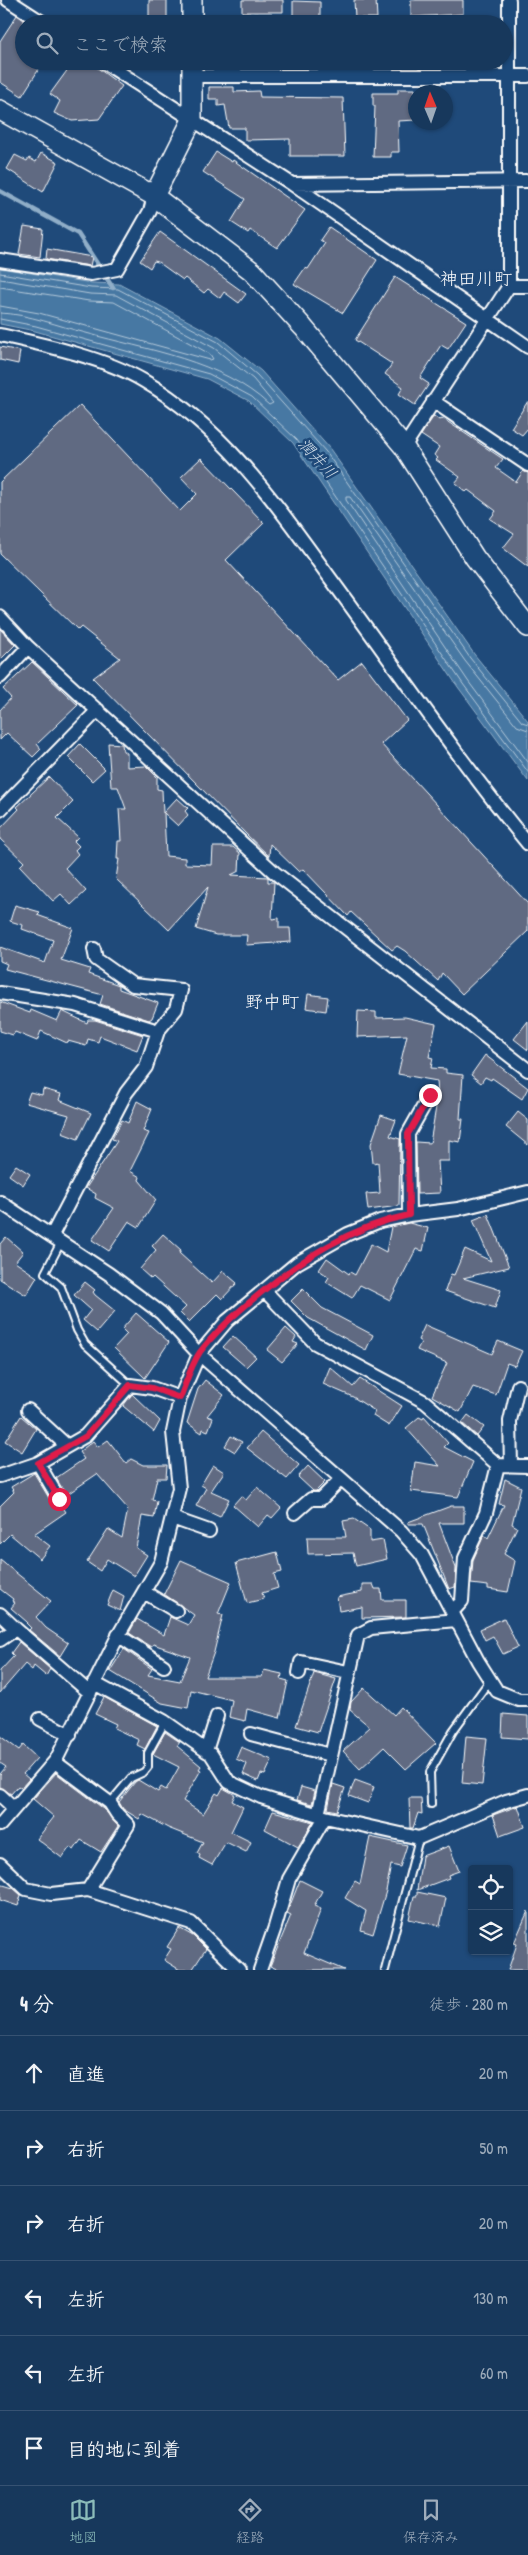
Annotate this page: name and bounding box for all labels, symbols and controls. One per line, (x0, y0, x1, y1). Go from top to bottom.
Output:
search box (15, 15, 513, 70)
icon: search (33, 29, 61, 57)
text: ここで検索 (73, 31, 168, 57)
north arrow (408, 85, 453, 130)
district label: 神田川町 (440, 266, 512, 291)
water label: 潤井川 (294, 433, 342, 483)
district label: 野中町 (245, 989, 299, 1014)
route end (419, 1084, 442, 1107)
route start (48, 1488, 71, 1511)
map controls (468, 1865, 513, 1955)
button: locate (468, 1865, 513, 1910)
button: layers (468, 1910, 513, 1955)
text: 4 分 (20, 1989, 54, 2018)
text: 徒歩 · 280 m (429, 1993, 508, 2015)
icon: ahead (20, 2059, 48, 2087)
text: 直進 (67, 2061, 105, 2087)
text: 20 m (479, 2062, 508, 2084)
icon: right (20, 2134, 48, 2162)
text: 右折 (67, 2136, 105, 2162)
text: 50 m (480, 2137, 508, 2159)
icon: right (20, 2209, 48, 2237)
text: 右折 (67, 2211, 105, 2237)
text: 20 m (479, 2212, 508, 2234)
icon: left (20, 2284, 48, 2312)
text: 左折 (67, 2286, 105, 2312)
text: 130 m (473, 2287, 508, 2309)
icon: left (20, 2359, 48, 2387)
text: 左折 (67, 2361, 105, 2387)
text: 60 m (480, 2362, 508, 2384)
icon: arrive (20, 2434, 48, 2462)
text: 目的地に到着 (67, 2436, 181, 2462)
tab: 地図 (69, 2496, 97, 2546)
tab: 経路 (236, 2496, 264, 2546)
tab: 保存済み (403, 2496, 459, 2546)

